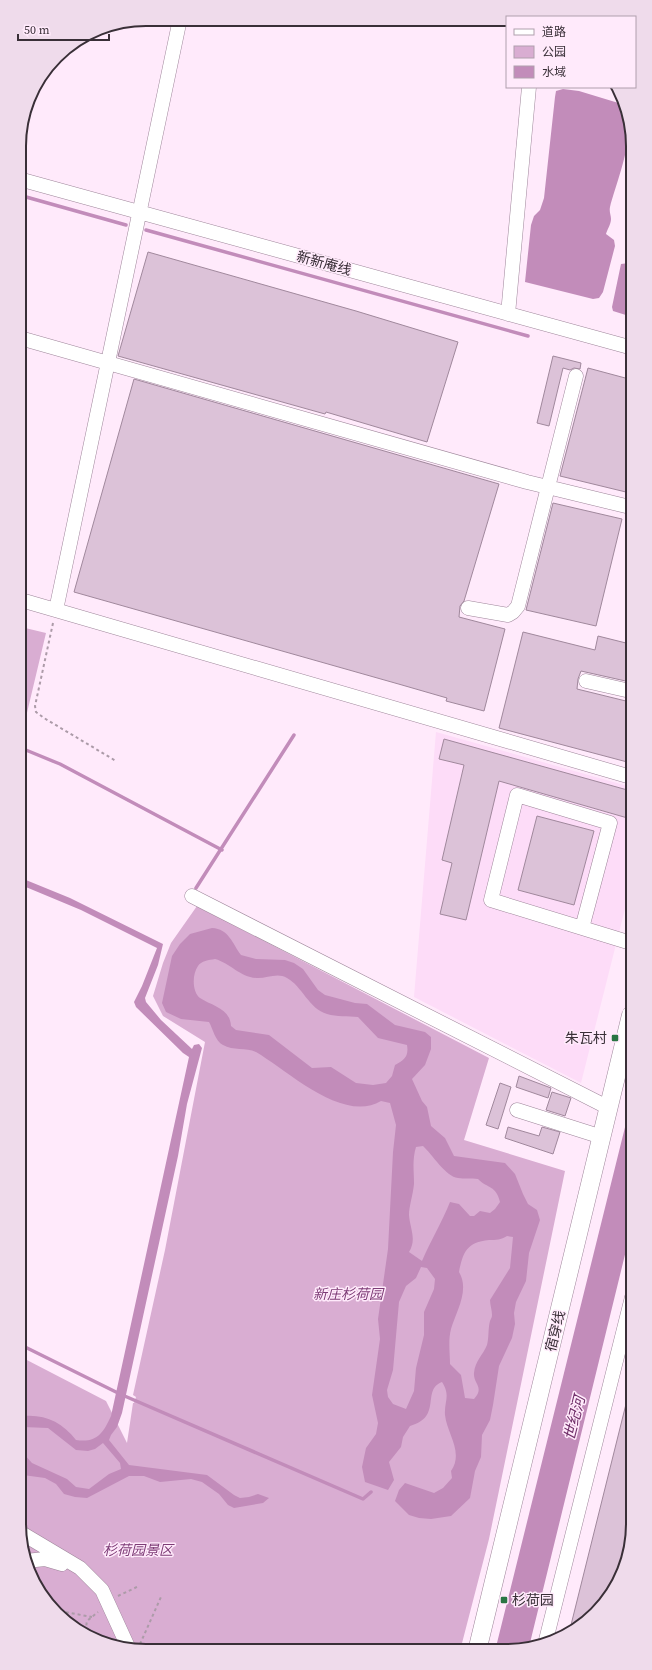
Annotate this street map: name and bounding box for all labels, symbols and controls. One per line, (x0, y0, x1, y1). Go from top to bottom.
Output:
scale bar (18, 16, 109, 42)
legend (506, 16, 636, 88)
text: 50 m (24, 22, 50, 38)
text: 道路 (542, 24, 566, 40)
text: 公园 (542, 44, 566, 60)
text: 水域 (542, 64, 566, 80)
street label: 新新庵线 (294, 246, 354, 280)
place label: 朱瓦村 (565, 1028, 607, 1048)
marker: 朱瓦村 (610, 1033, 620, 1043)
park label: 新庄杉荷园 (313, 1284, 385, 1304)
street label: 宿穿线 (540, 1308, 570, 1354)
water label: 世纪河 (558, 1391, 590, 1442)
park label: 杉荷园景区 (103, 1540, 175, 1560)
place label: 杉荷园 (512, 1590, 554, 1610)
marker: 杉荷园 (499, 1595, 509, 1605)

